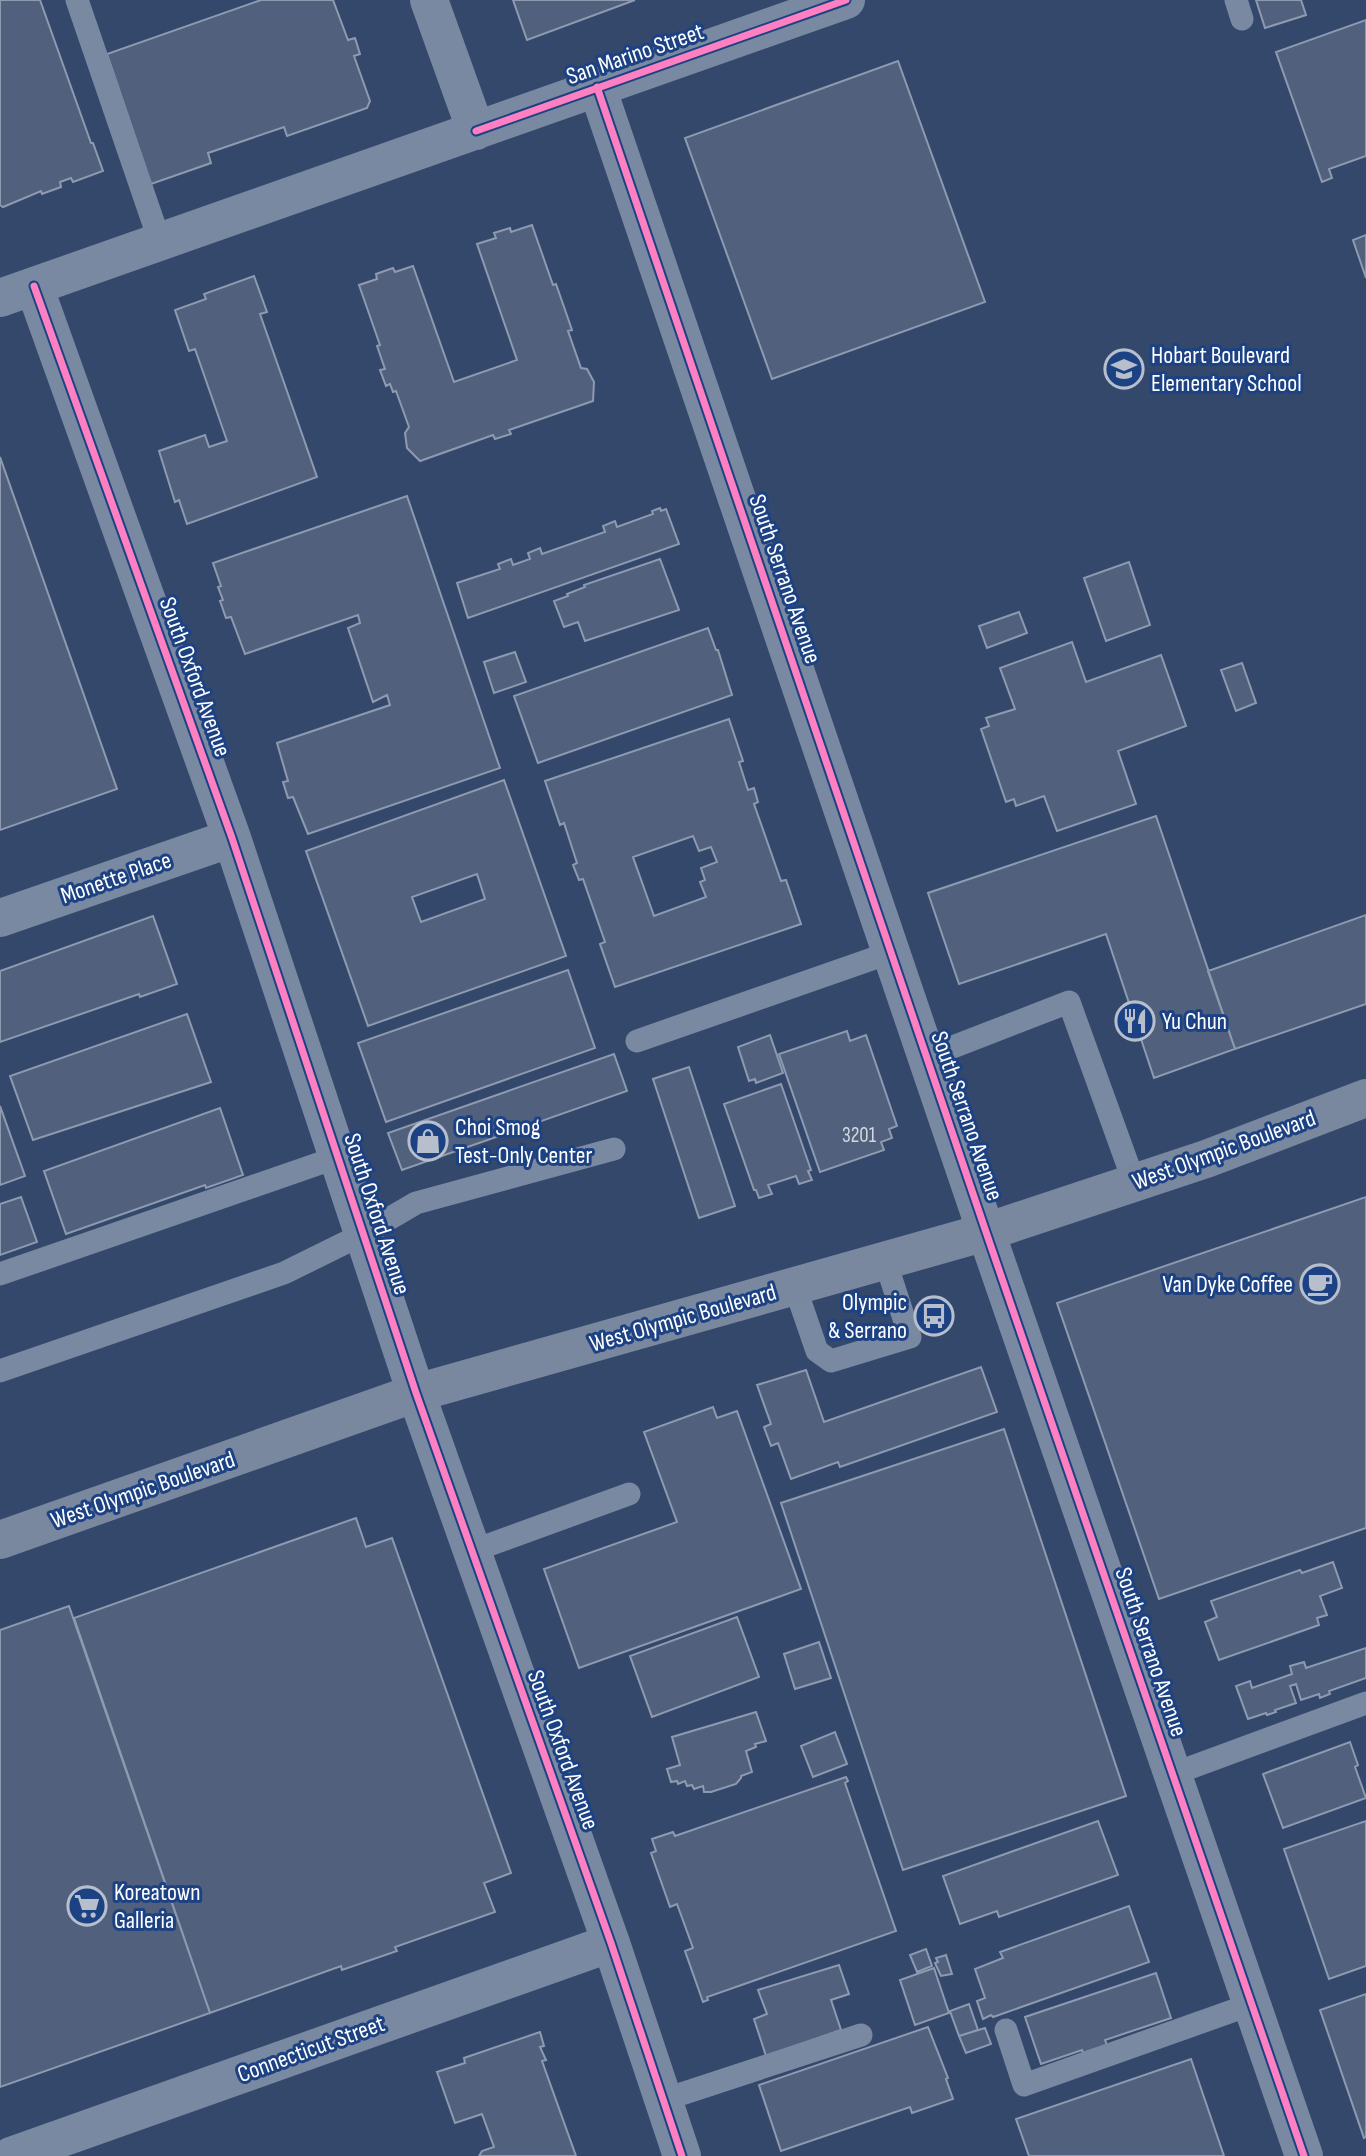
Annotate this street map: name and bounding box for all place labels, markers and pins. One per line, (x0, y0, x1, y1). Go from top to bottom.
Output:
place label: Hobart Boulevard Elementary School (1151, 341, 1302, 398)
school or university icon: Hobart Boulevard Elementary School (1103, 348, 1145, 390)
restaurant icon: Yu Chun (1114, 1000, 1156, 1042)
place label: Yu Chun (1162, 1007, 1227, 1036)
place label: Choi Smog Test-Only Center (455, 1113, 592, 1170)
shop icon: Choi Smog Test-Only Center (407, 1120, 449, 1162)
cafe icon: Van Dyke Coffee (1299, 1263, 1341, 1305)
place label: Van Dyke Coffee (1163, 1270, 1293, 1299)
place label: Olympic & Serrano (828, 1288, 907, 1345)
bus stop icon: Olympic & Serrano (913, 1295, 955, 1337)
place label: Koreatown Galleria (114, 1878, 201, 1935)
supermarket icon: Koreatown Galleria (66, 1885, 108, 1927)

